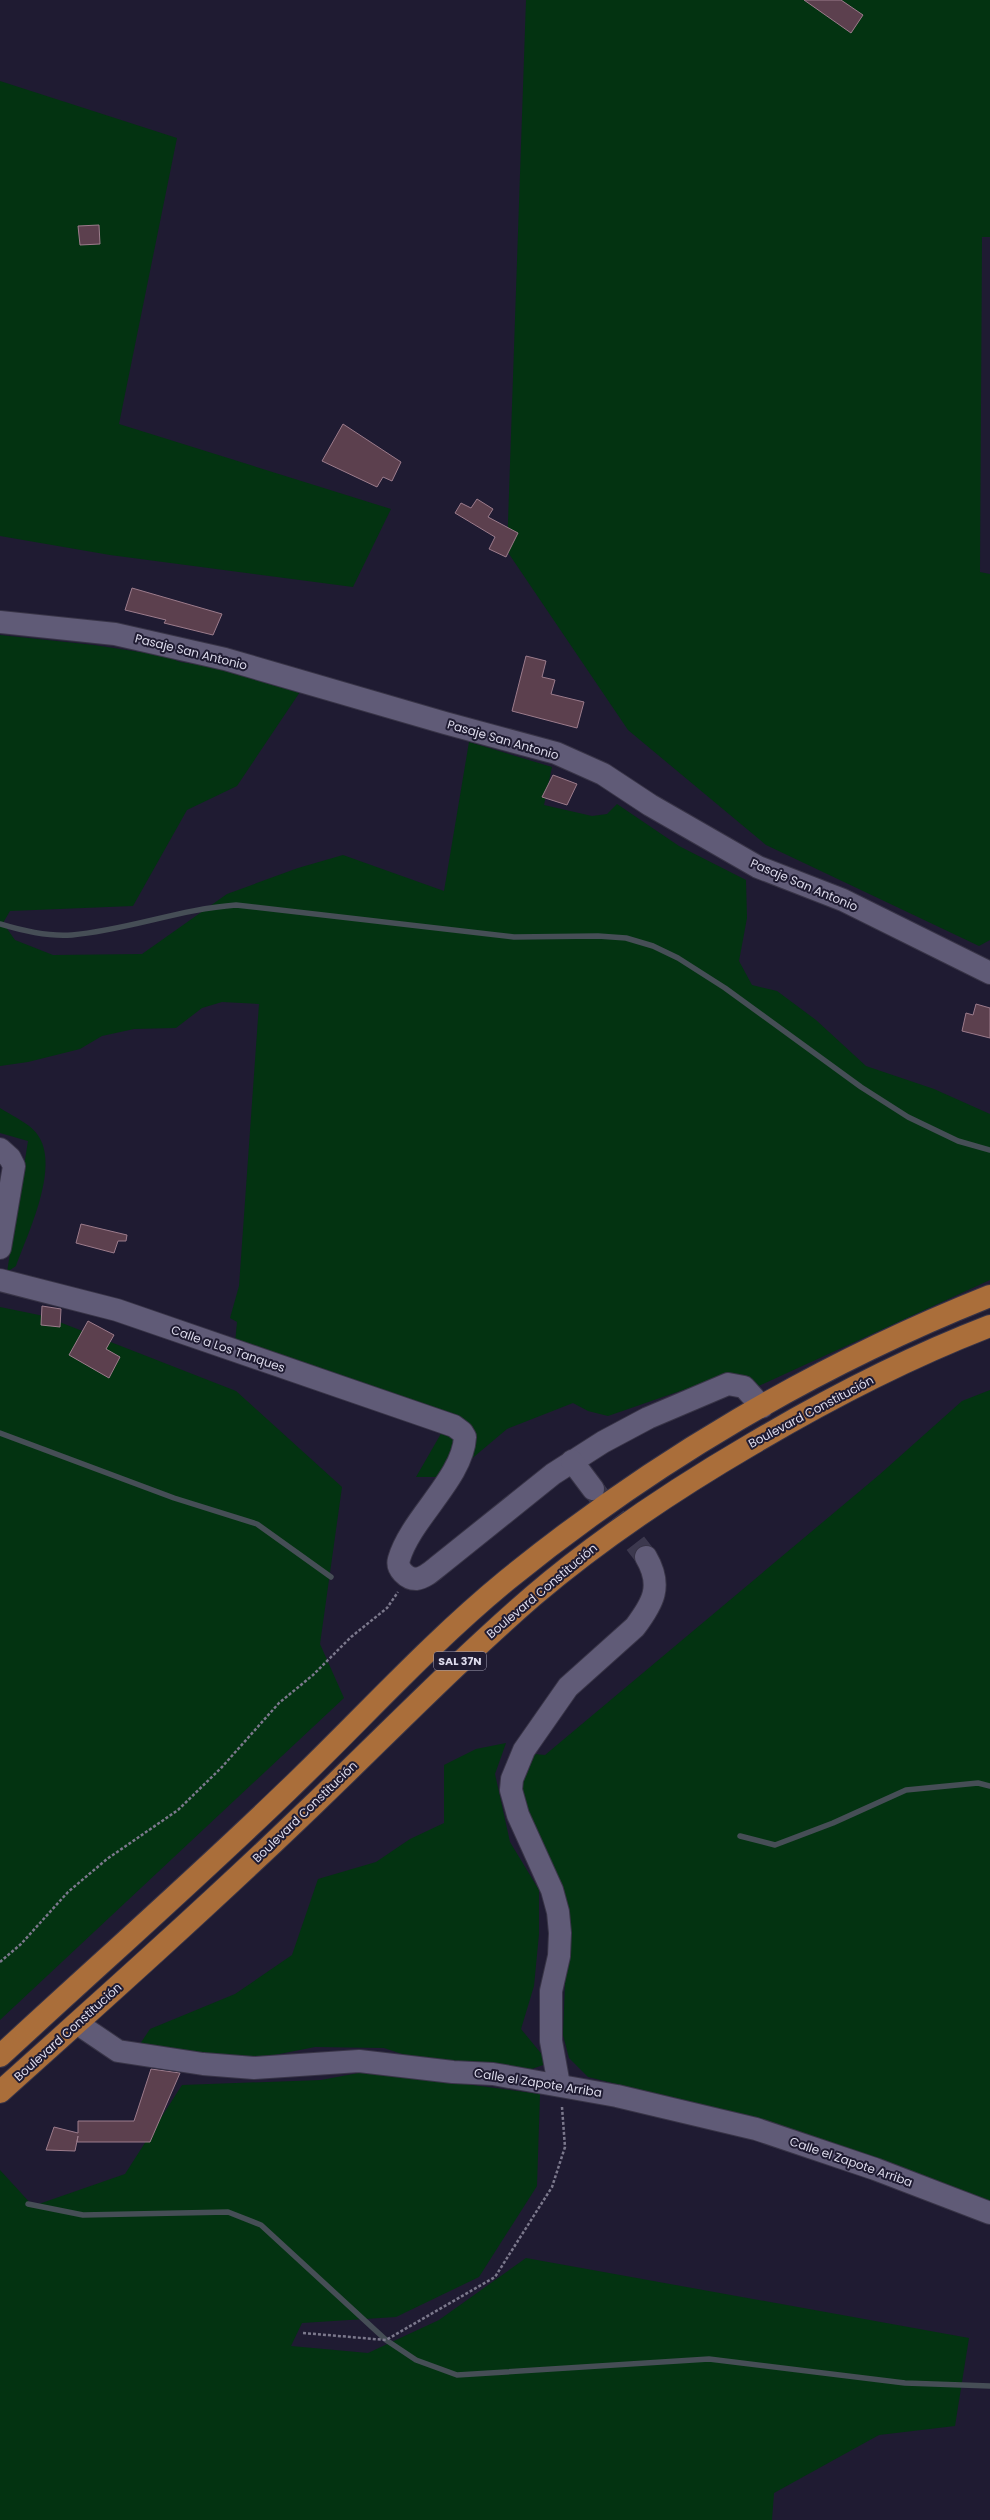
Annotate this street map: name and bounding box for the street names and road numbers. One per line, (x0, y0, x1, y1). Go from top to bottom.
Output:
street label: Pasaje San Antonio (133, 629, 249, 674)
street label: Pasaje San Antonio (445, 715, 561, 764)
street label: Pasaje San Antonio (748, 854, 861, 915)
street label: Calle a Los Tanques (169, 1321, 287, 1376)
street label: Boulevard Constitución (745, 1371, 876, 1452)
street label: Boulevard Constitución (483, 1539, 601, 1642)
road number: SAL 37N (434, 1652, 486, 1670)
street label: Boulevard Constitución (249, 1757, 361, 1866)
street label: Boulevard Constitución (10, 1979, 125, 2085)
street label: Calle el Zapote Arriba (473, 2064, 603, 2101)
street label: Calle el Zapote Arriba (787, 2132, 915, 2191)

